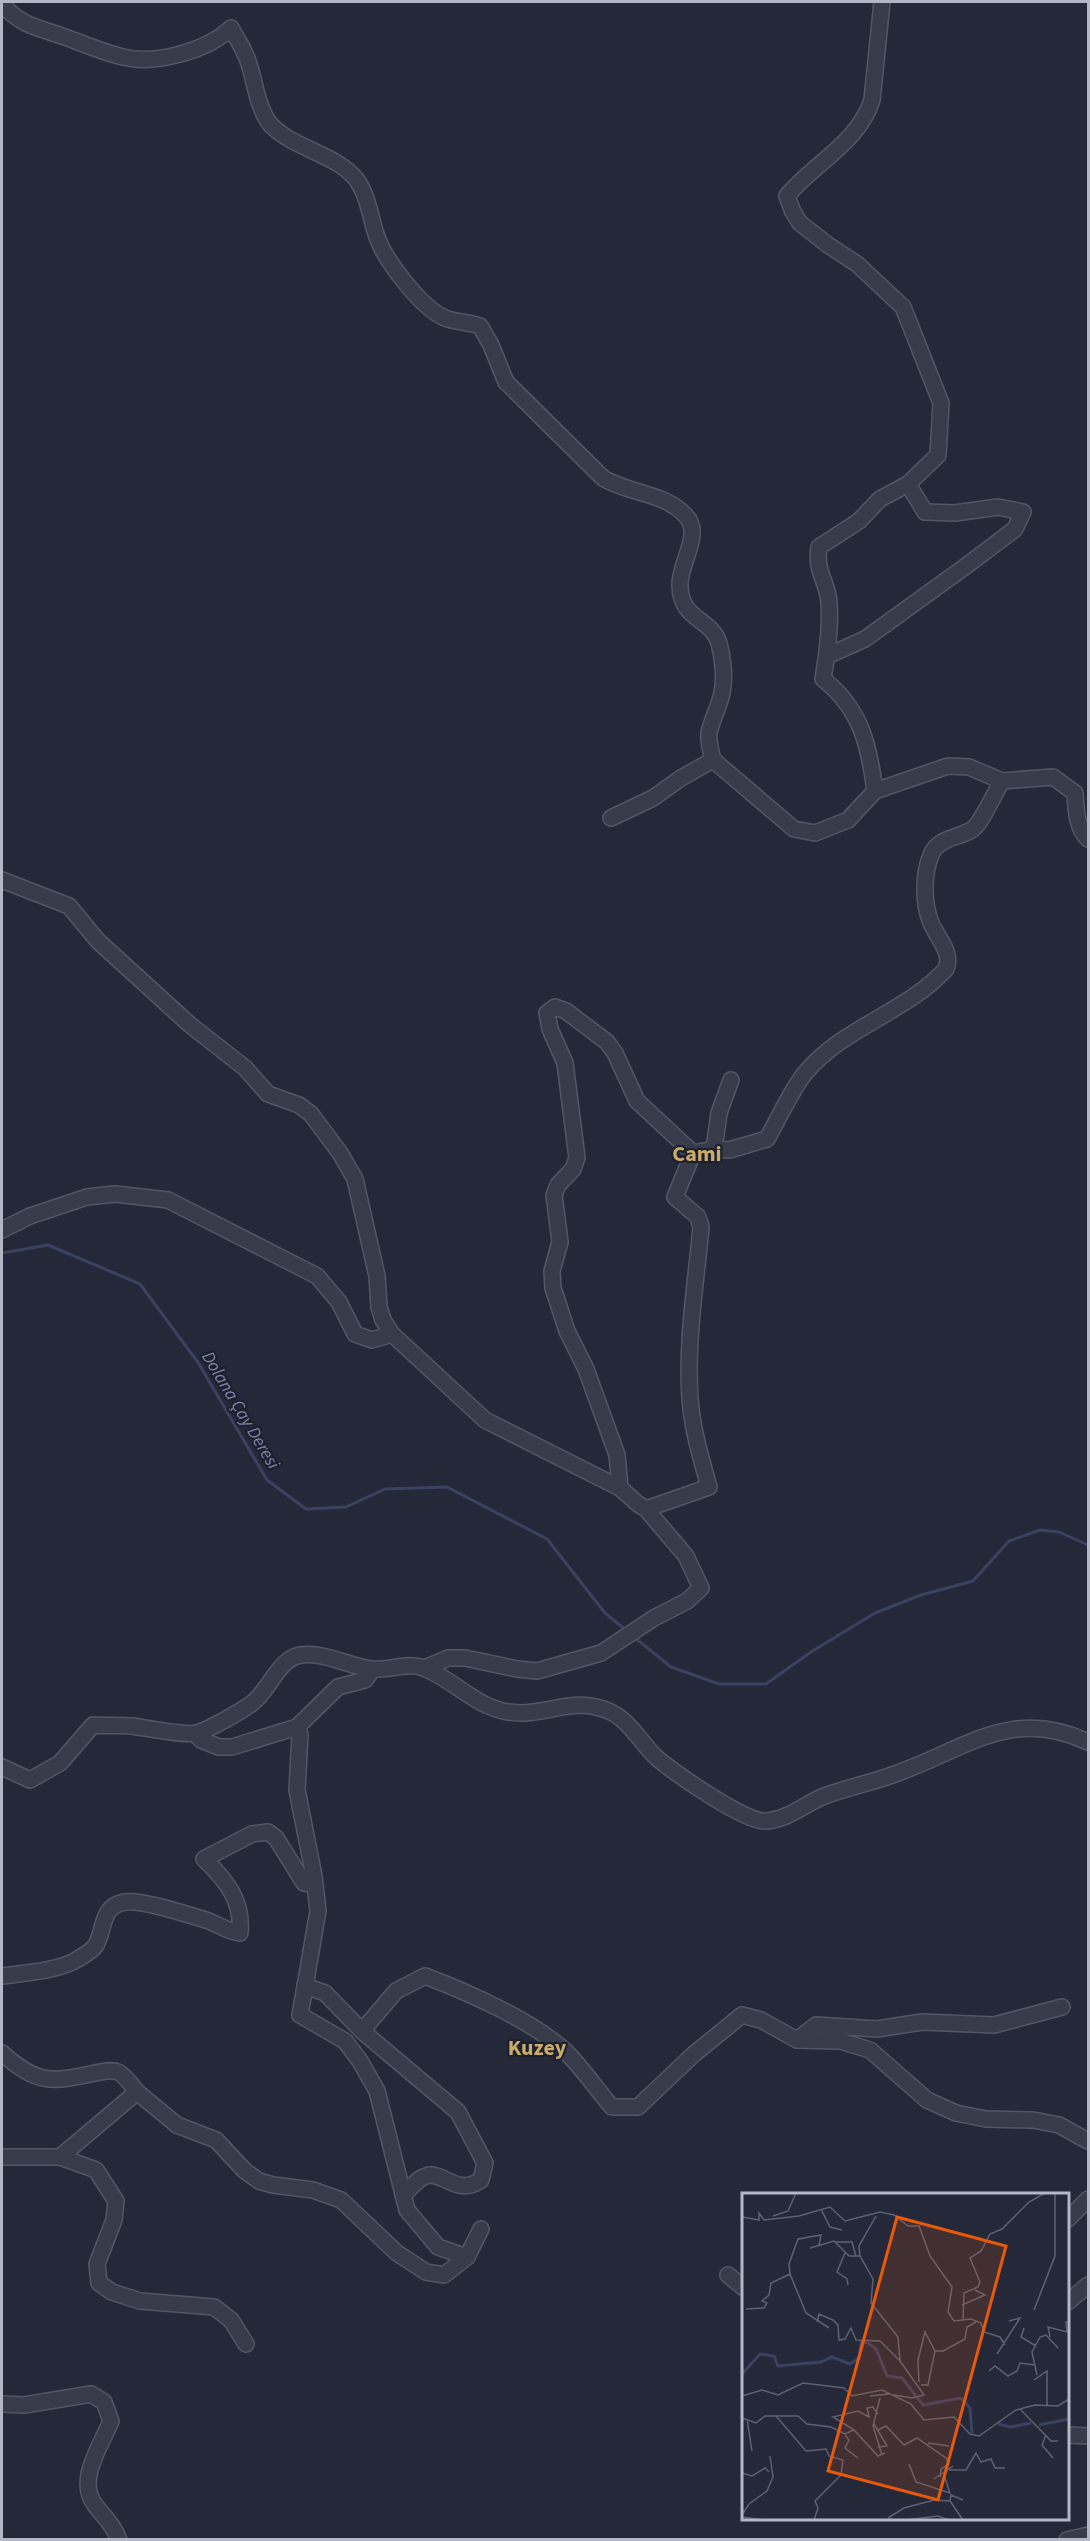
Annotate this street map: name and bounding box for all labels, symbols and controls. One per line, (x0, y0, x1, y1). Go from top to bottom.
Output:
district label: Cami (672, 1138, 722, 1170)
water label: Dolana Çay Deresi (195, 1347, 286, 1475)
district label: Kuzey (508, 2032, 567, 2064)
inset map (742, 2193, 1069, 2520)

